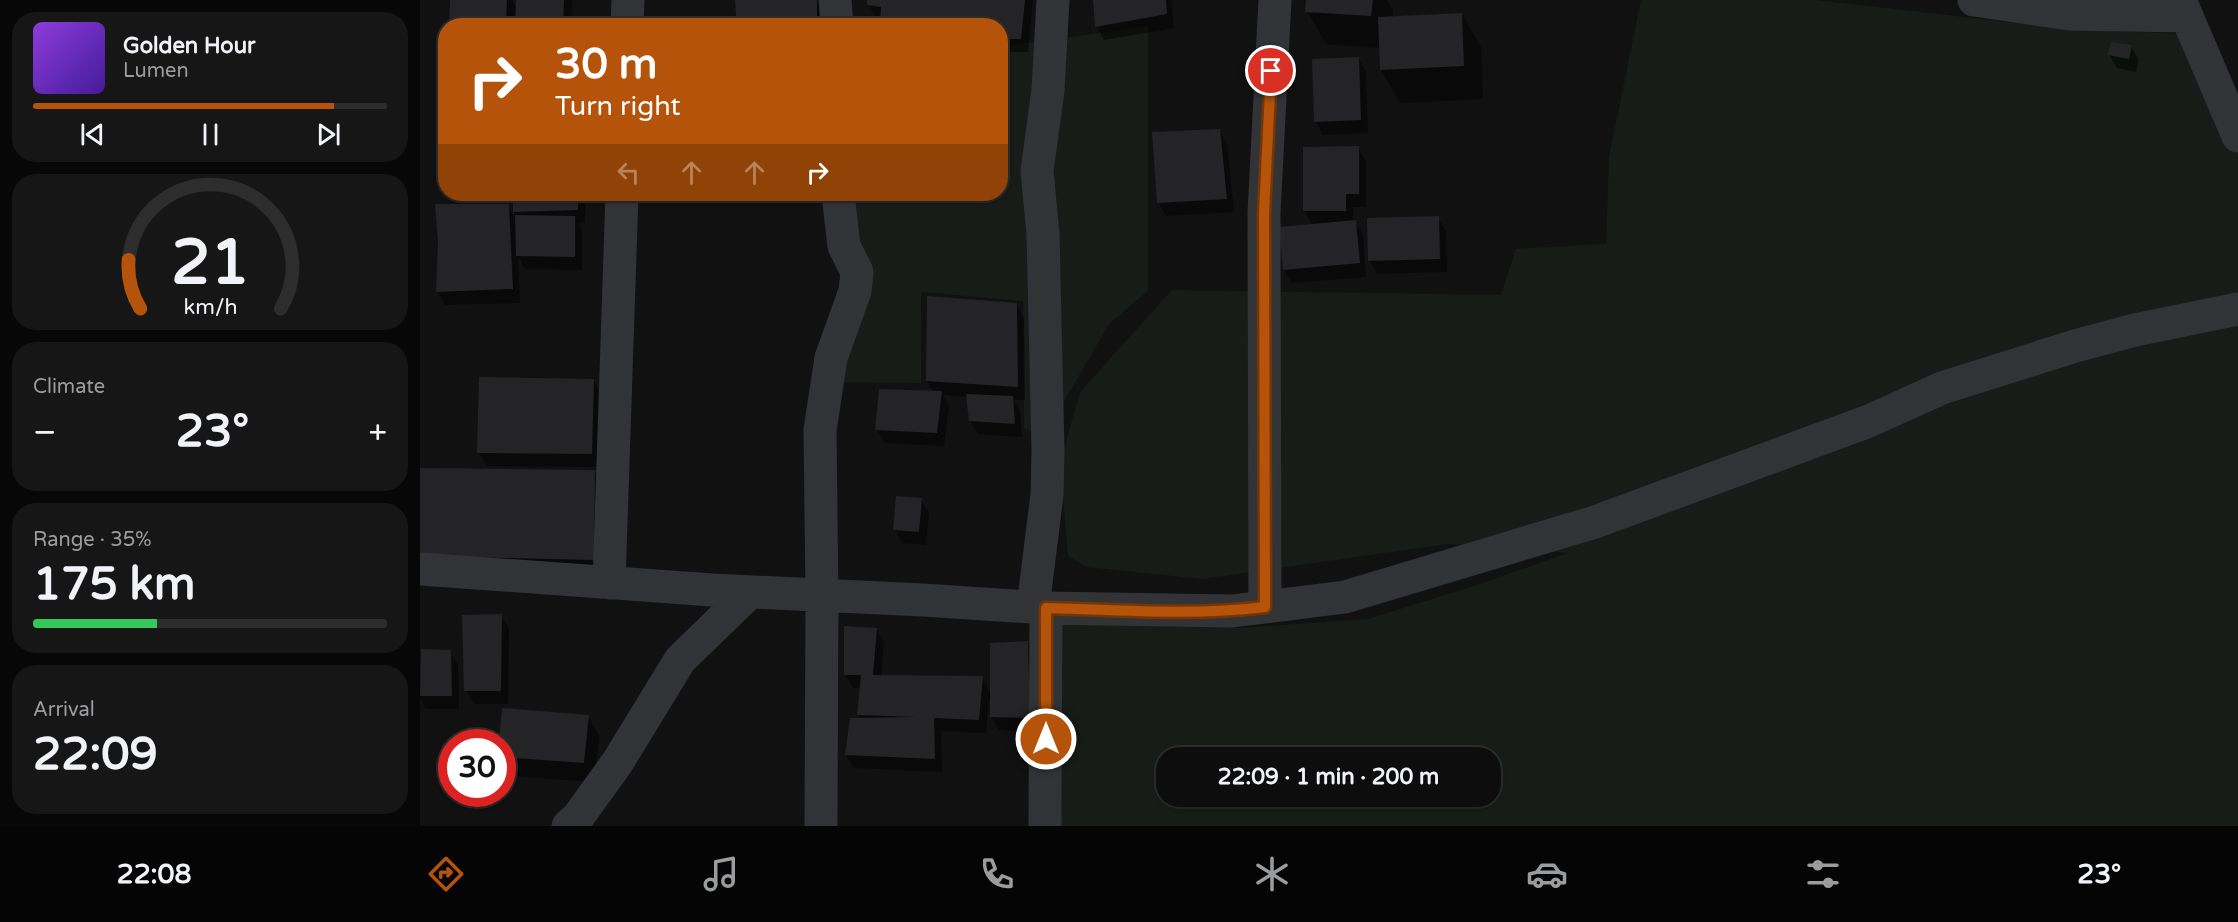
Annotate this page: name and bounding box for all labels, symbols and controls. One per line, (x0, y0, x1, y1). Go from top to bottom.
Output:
text: Golden Hour (123, 33, 255, 59)
text: 30 m (555, 39, 657, 90)
icon: right (456, 42, 534, 120)
pin (1245, 45, 1296, 96)
icon: arrive (1254, 54, 1287, 87)
text: Lumen (123, 59, 189, 83)
text: Turn right (555, 90, 681, 123)
icon: previous (76, 118, 109, 151)
icon: pause (194, 118, 227, 151)
icon: next (312, 118, 345, 151)
icon: left (612, 156, 645, 189)
icon: ahead (675, 156, 708, 189)
icon: ahead (738, 156, 771, 189)
icon: right (801, 156, 834, 189)
text: 21 (171, 226, 249, 301)
text: km/h (183, 294, 237, 320)
text: Climate (33, 375, 105, 399)
text: 23° (176, 405, 249, 459)
text: − (33, 413, 57, 452)
text: + (368, 413, 387, 452)
text: Range · 35% (33, 528, 152, 552)
text: 175 km (33, 558, 195, 612)
text: Arrival (33, 698, 95, 722)
position arrow (1014, 707, 1078, 771)
text: 22:09 (33, 728, 158, 782)
speed limit sign: 30 (438, 729, 516, 807)
text: 22:09 · 1 min · 200 m (1218, 764, 1439, 790)
icon: directions (425, 853, 467, 895)
icon: music (700, 853, 742, 895)
icon: phone (976, 853, 1018, 895)
icon: climate (1251, 853, 1293, 895)
icon: car (1526, 853, 1568, 895)
icon: filters (1802, 853, 1844, 895)
text: 22:08 (117, 858, 192, 891)
text: 23° (2077, 858, 2121, 891)

